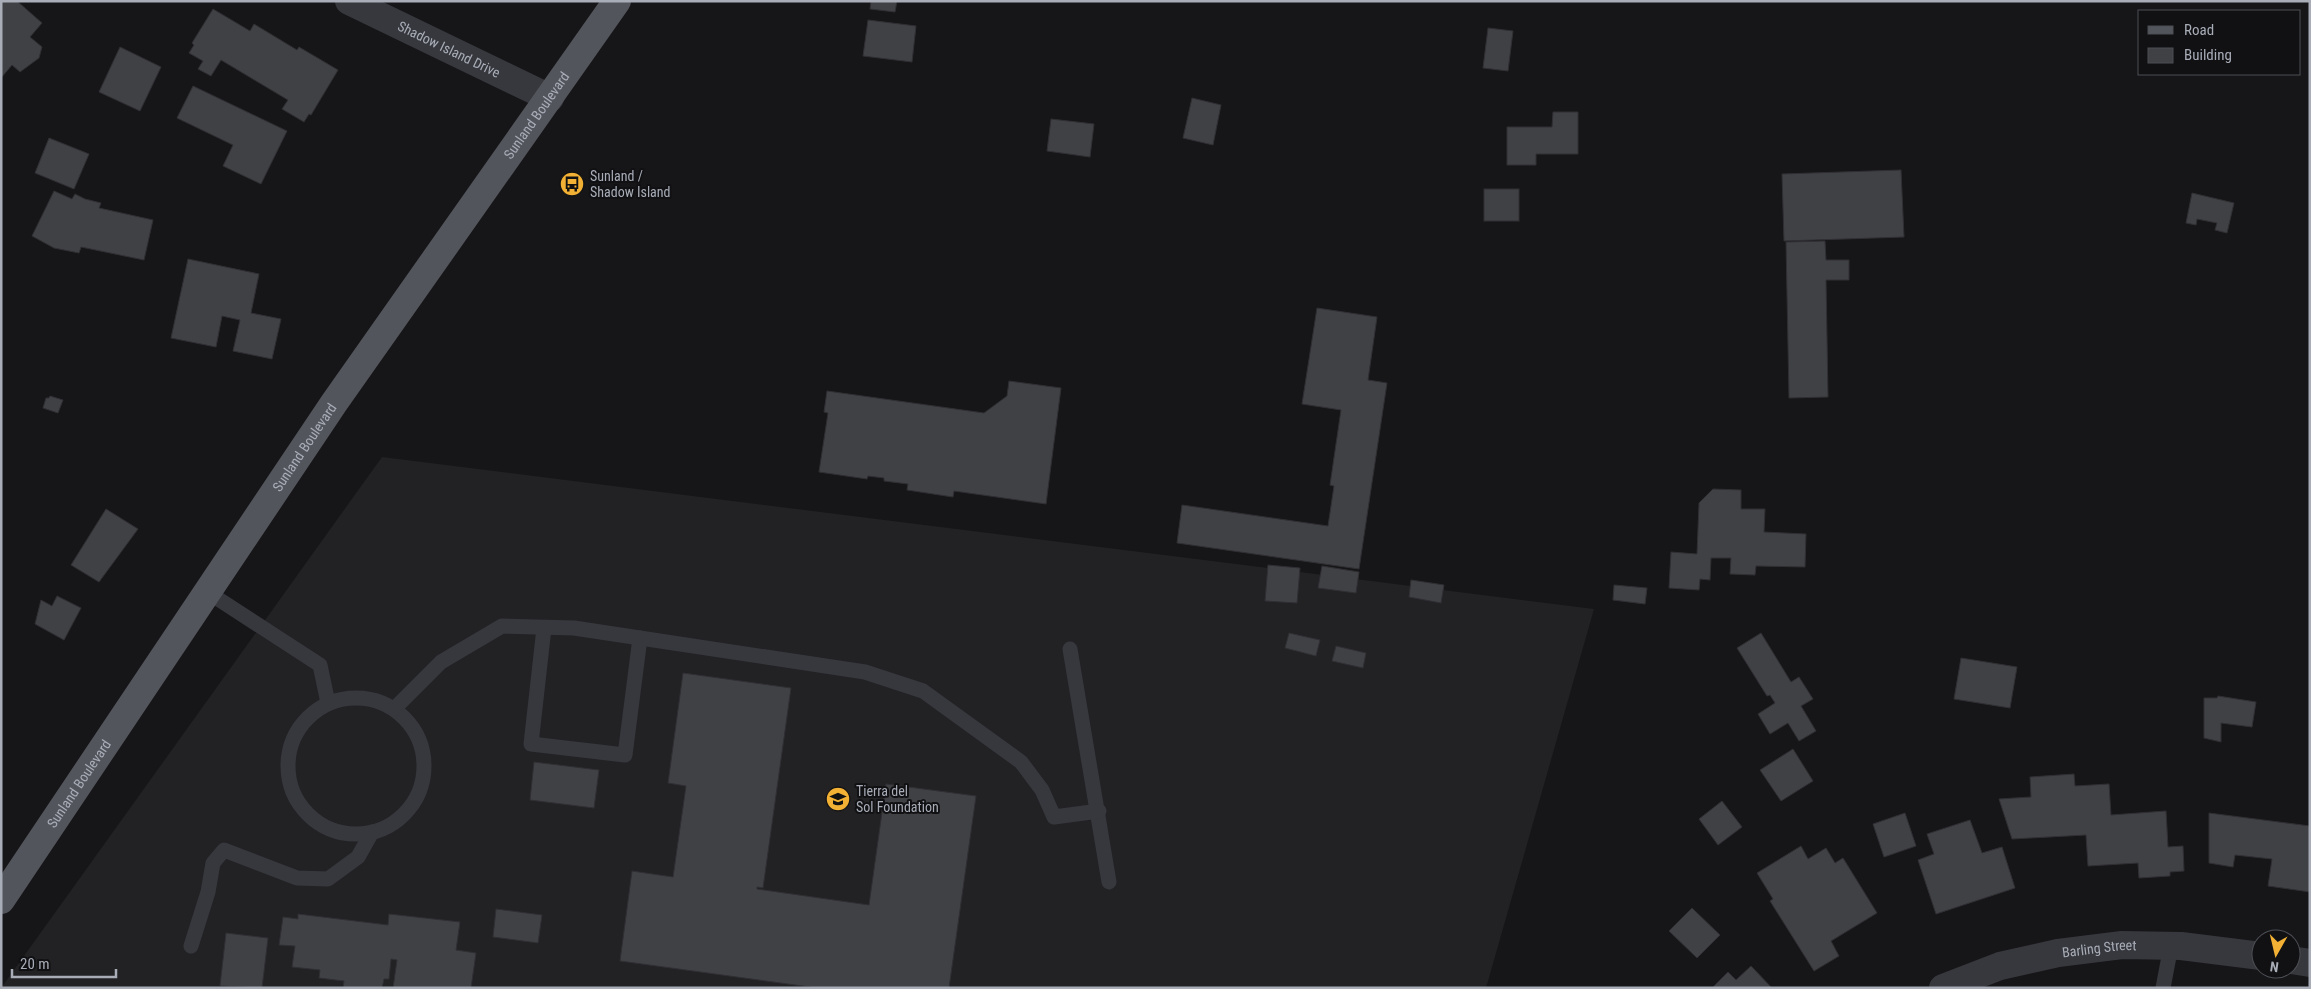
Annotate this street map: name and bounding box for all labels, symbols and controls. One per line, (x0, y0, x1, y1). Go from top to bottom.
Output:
legend (2138, 10, 2301, 75)
street label: Shadow Island Drive (395, 18, 503, 81)
text: Road (2184, 21, 2214, 39)
text: Building (2184, 46, 2232, 64)
street label: Sunland Boulevard (500, 69, 573, 162)
place label: Sunland / Shadow Island (590, 168, 671, 200)
bus stop icon: Sunland / Shadow Island (559, 171, 585, 197)
street label: Sunland Boulevard (269, 400, 340, 494)
street label: Sunland Boulevard (44, 737, 114, 831)
place label: Tierra del Sol Foundation (856, 783, 939, 815)
school or university icon: Tierra del Sol Foundation (825, 786, 851, 812)
north arrow (2251, 929, 2301, 979)
street label: Barling Street (2061, 937, 2137, 960)
scale bar (12, 946, 116, 978)
text: 20 m (20, 955, 50, 973)
text: N (2269, 958, 2280, 975)

